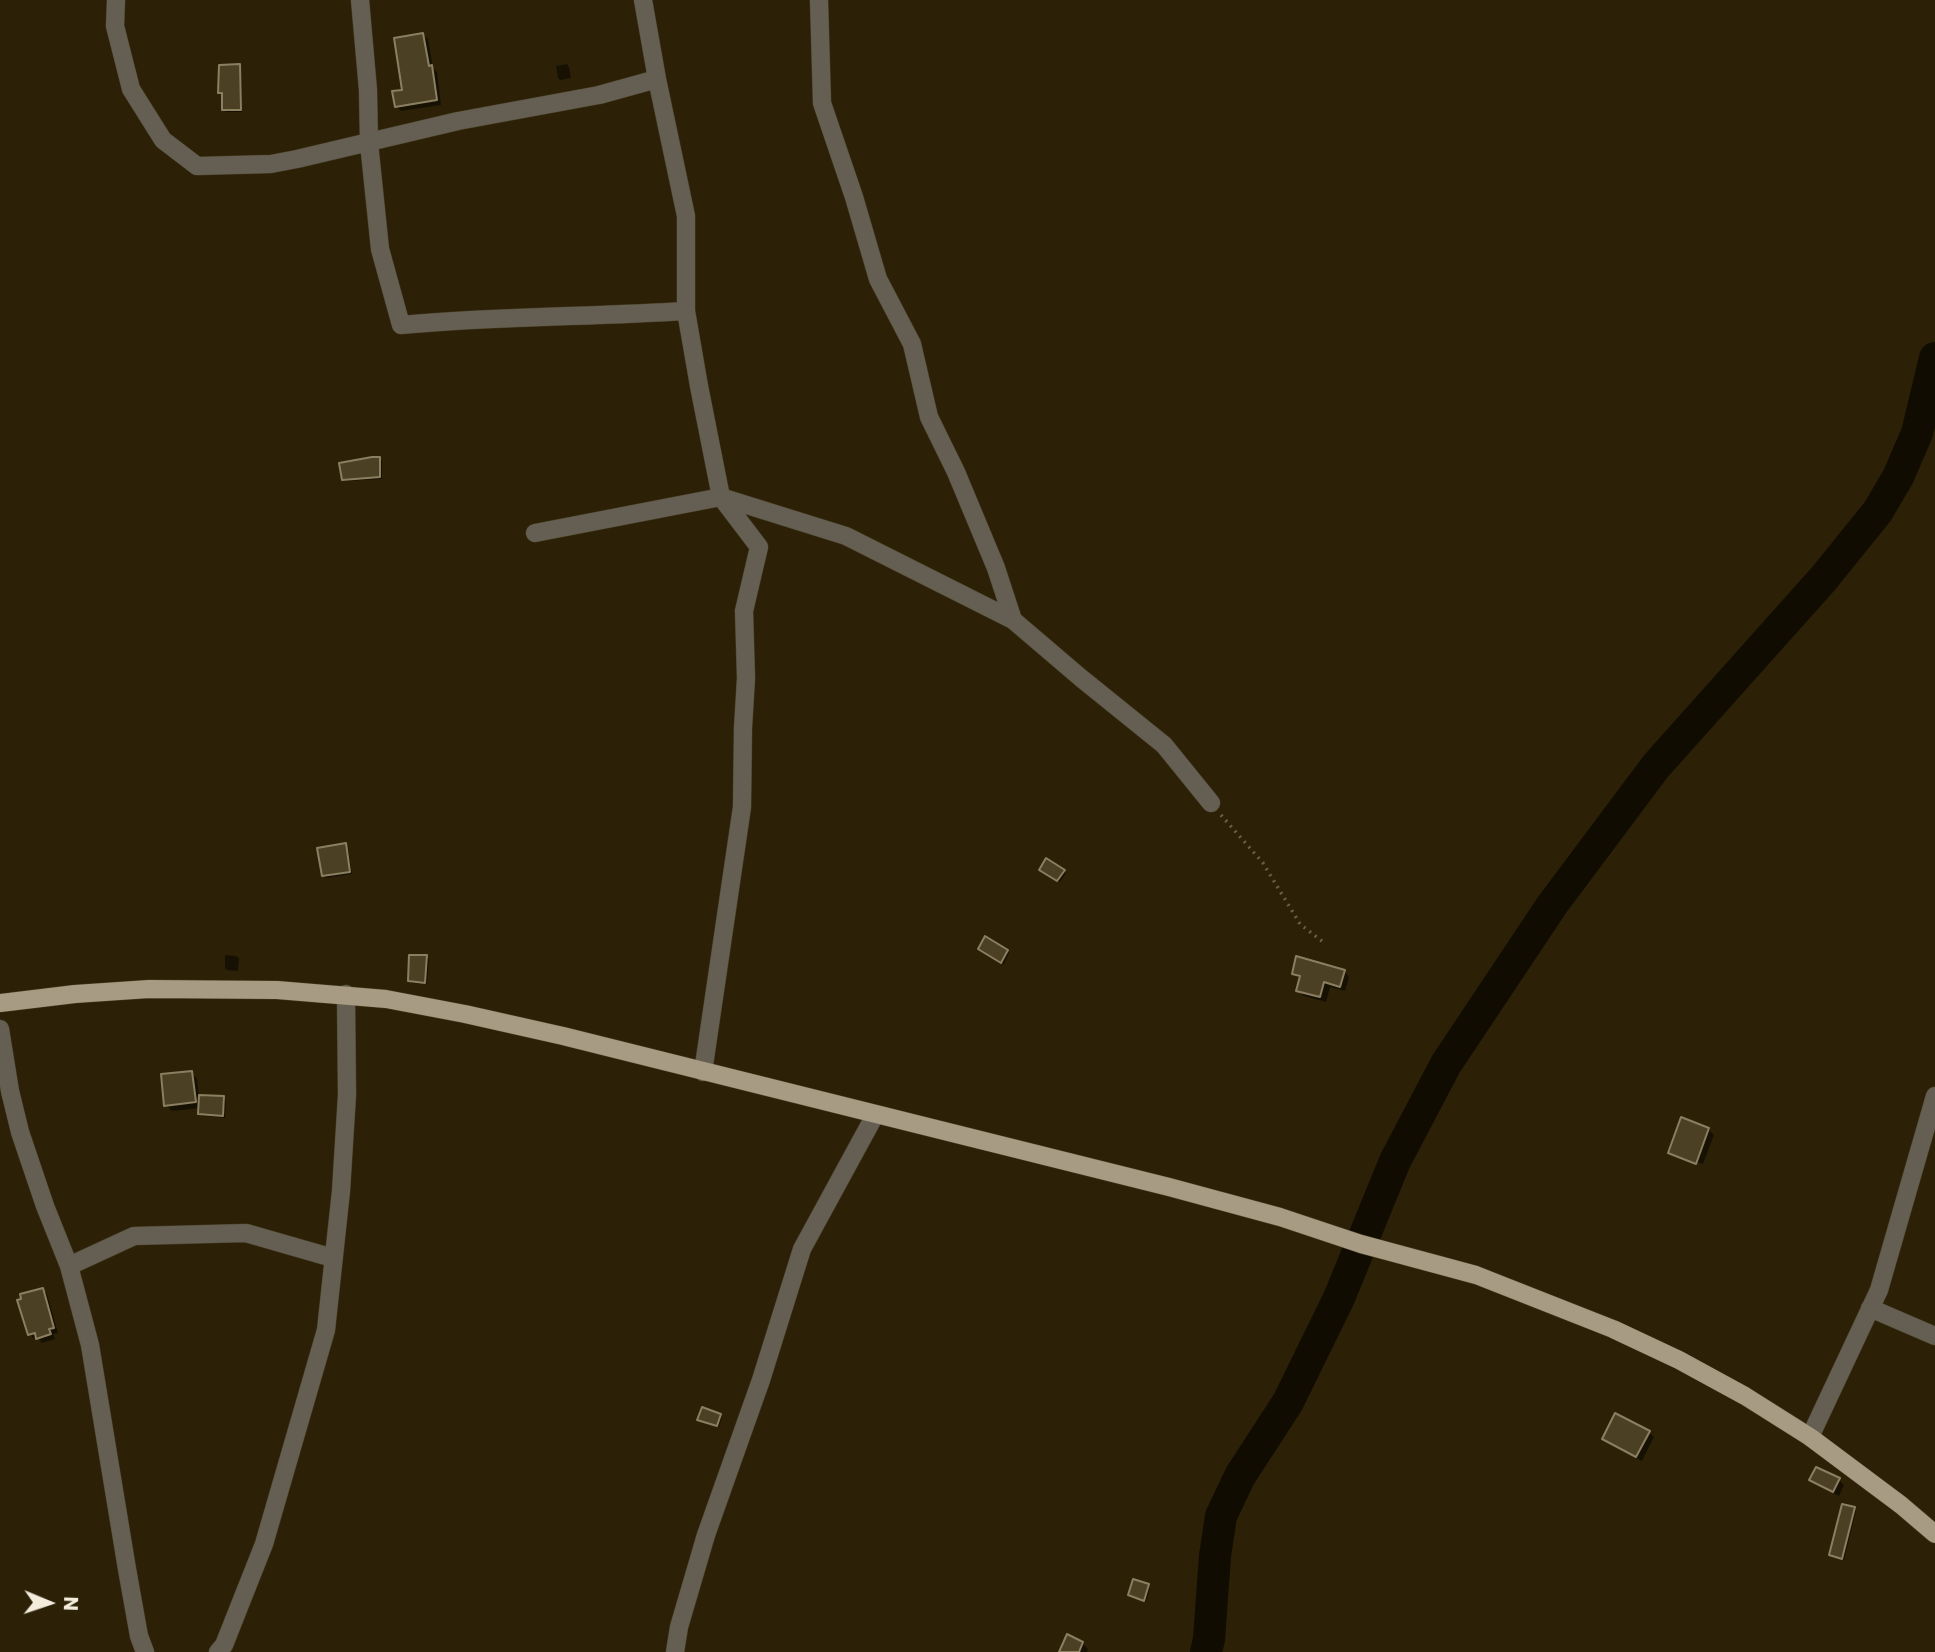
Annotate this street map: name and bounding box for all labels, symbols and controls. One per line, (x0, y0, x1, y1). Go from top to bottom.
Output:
north arrow (14, 1568, 84, 1638)
text: N (57, 1596, 84, 1611)

